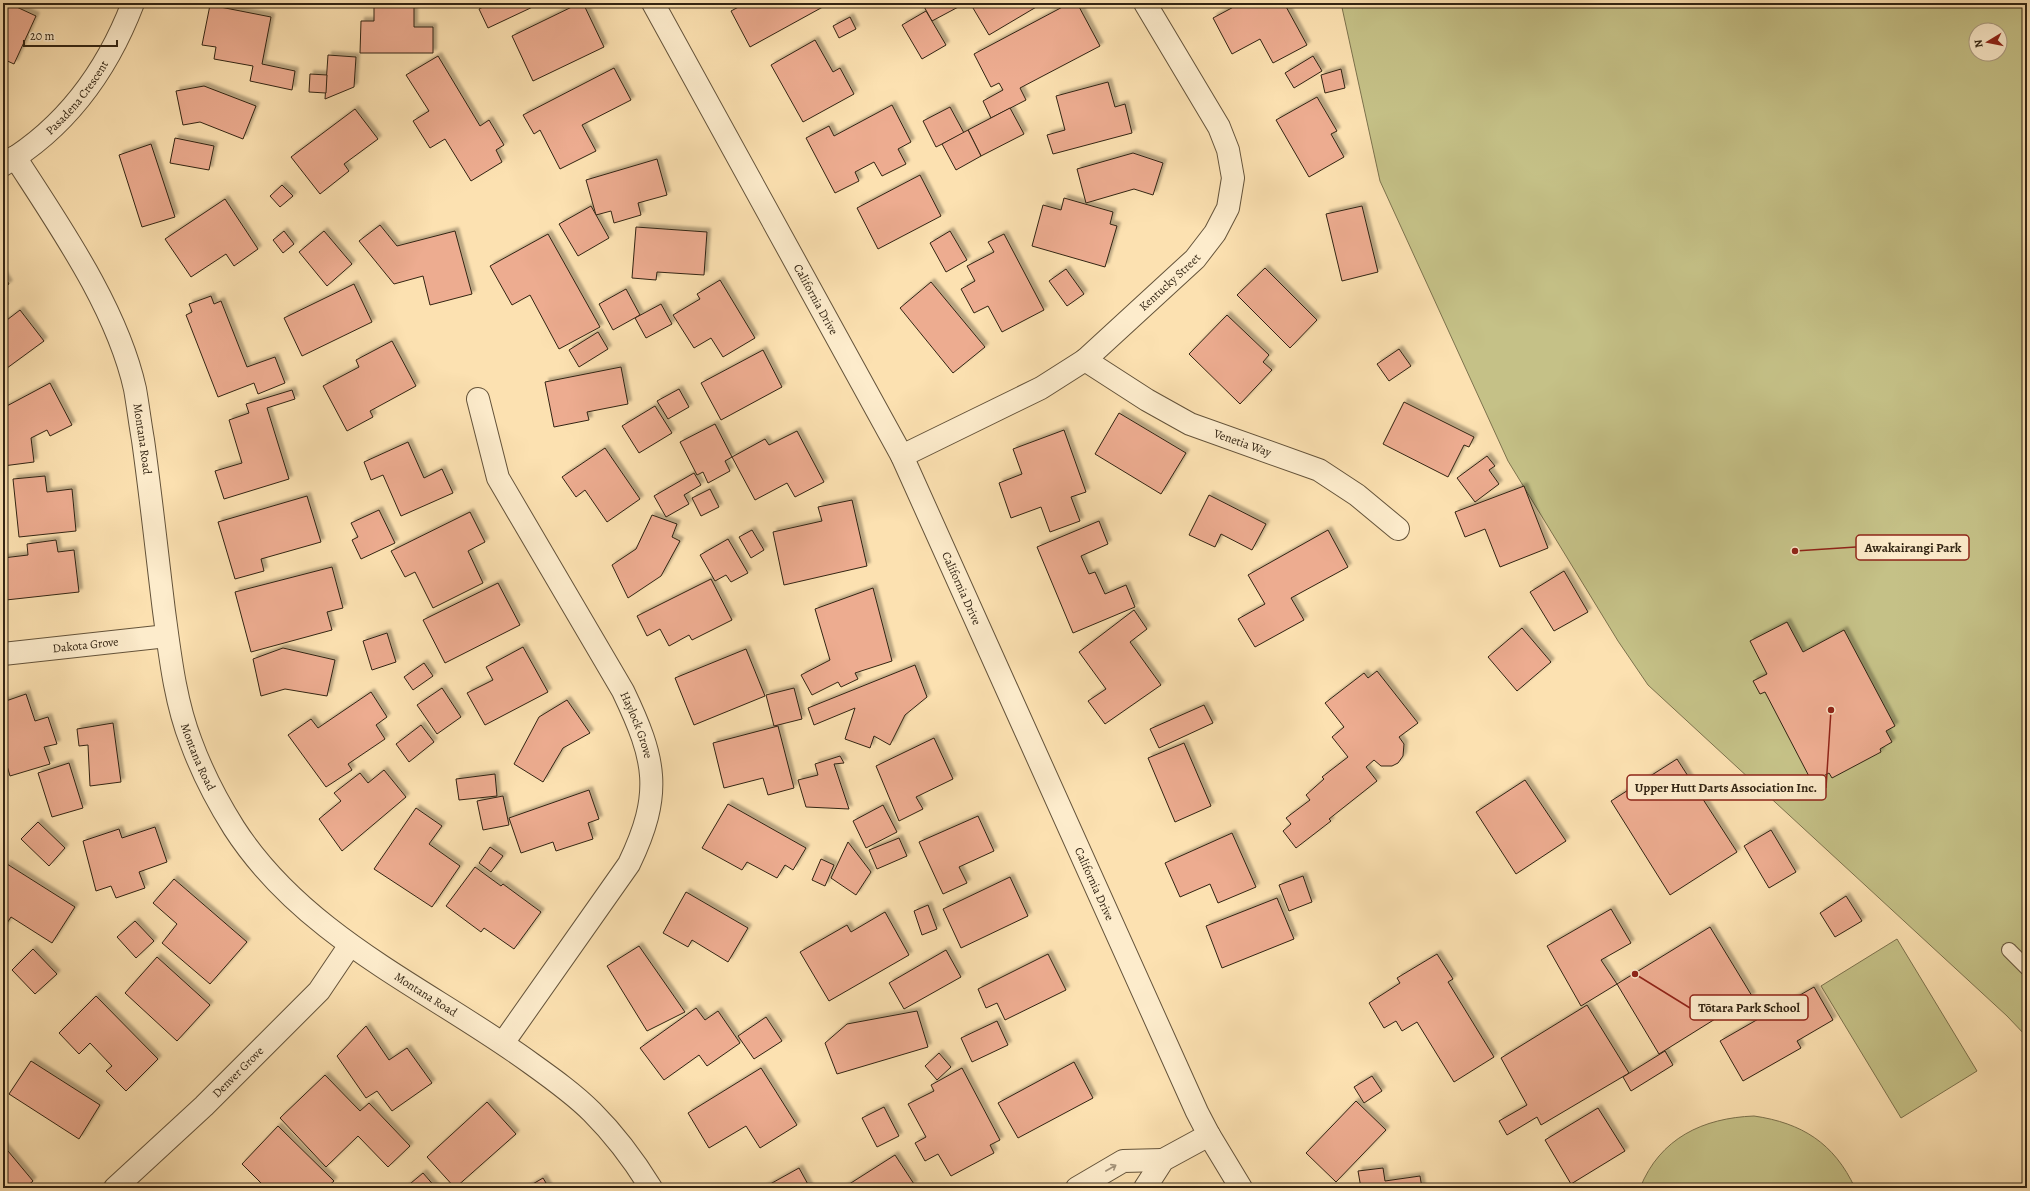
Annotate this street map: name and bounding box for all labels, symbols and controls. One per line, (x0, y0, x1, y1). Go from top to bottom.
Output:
scale bar (24, 22, 117, 48)
north arrow (1968, 22, 2008, 62)
text: 20 m (30, 28, 54, 44)
text: N (1971, 38, 1987, 49)
street label: Pasadena Crescent (42, 58, 112, 138)
street label: Kentucky Street (1136, 250, 1204, 314)
street label: California Drive (790, 261, 842, 338)
street label: Montana Road (129, 402, 156, 476)
street label: Venetia Way (1211, 425, 1274, 461)
callout: Awakairangi Park (1856, 535, 1969, 560)
text: Awakairangi Park (1863, 539, 1962, 556)
street label: California Drive (938, 549, 985, 627)
street label: Dakota Grove (52, 633, 119, 657)
street label: Haylock Grove (616, 689, 656, 760)
street label: Montana Road (177, 721, 219, 794)
callout: Upper Hutt Darts Association Inc. (1627, 775, 1826, 800)
text: Upper Hutt Darts Association Inc. (1635, 779, 1817, 796)
street label: California Drive (1071, 845, 1118, 923)
street label: Montana Road (391, 969, 461, 1021)
callout: Tōtara Park School (1690, 995, 1808, 1020)
text: Tōtara Park School (1698, 999, 1800, 1016)
street label: Denver Grove (209, 1043, 267, 1101)
one-way arrow (1105, 1164, 1117, 1172)

